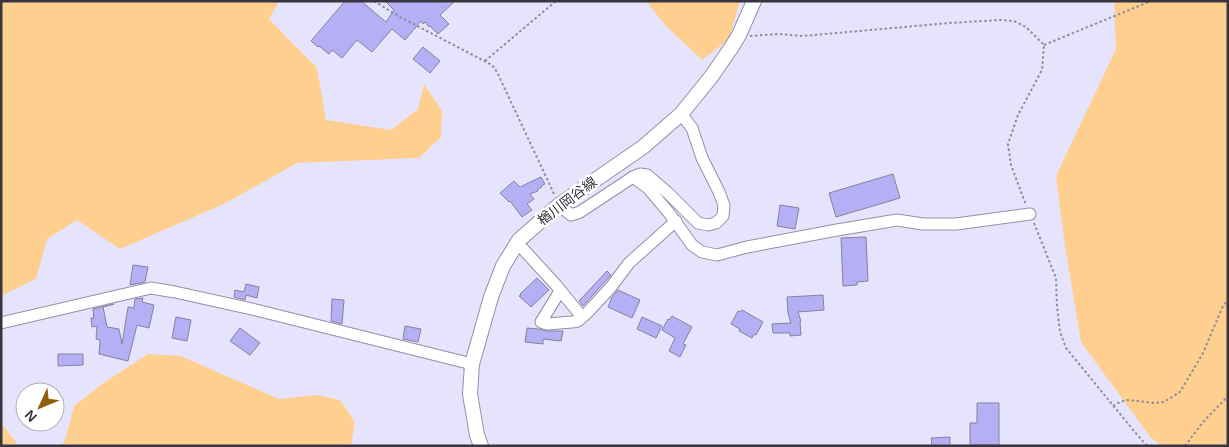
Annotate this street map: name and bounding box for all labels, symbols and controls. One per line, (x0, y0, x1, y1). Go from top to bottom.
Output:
street label: 楢川岡谷線 (534, 174, 600, 228)
north arrow (15, 382, 65, 432)
text: N (21, 407, 40, 425)

